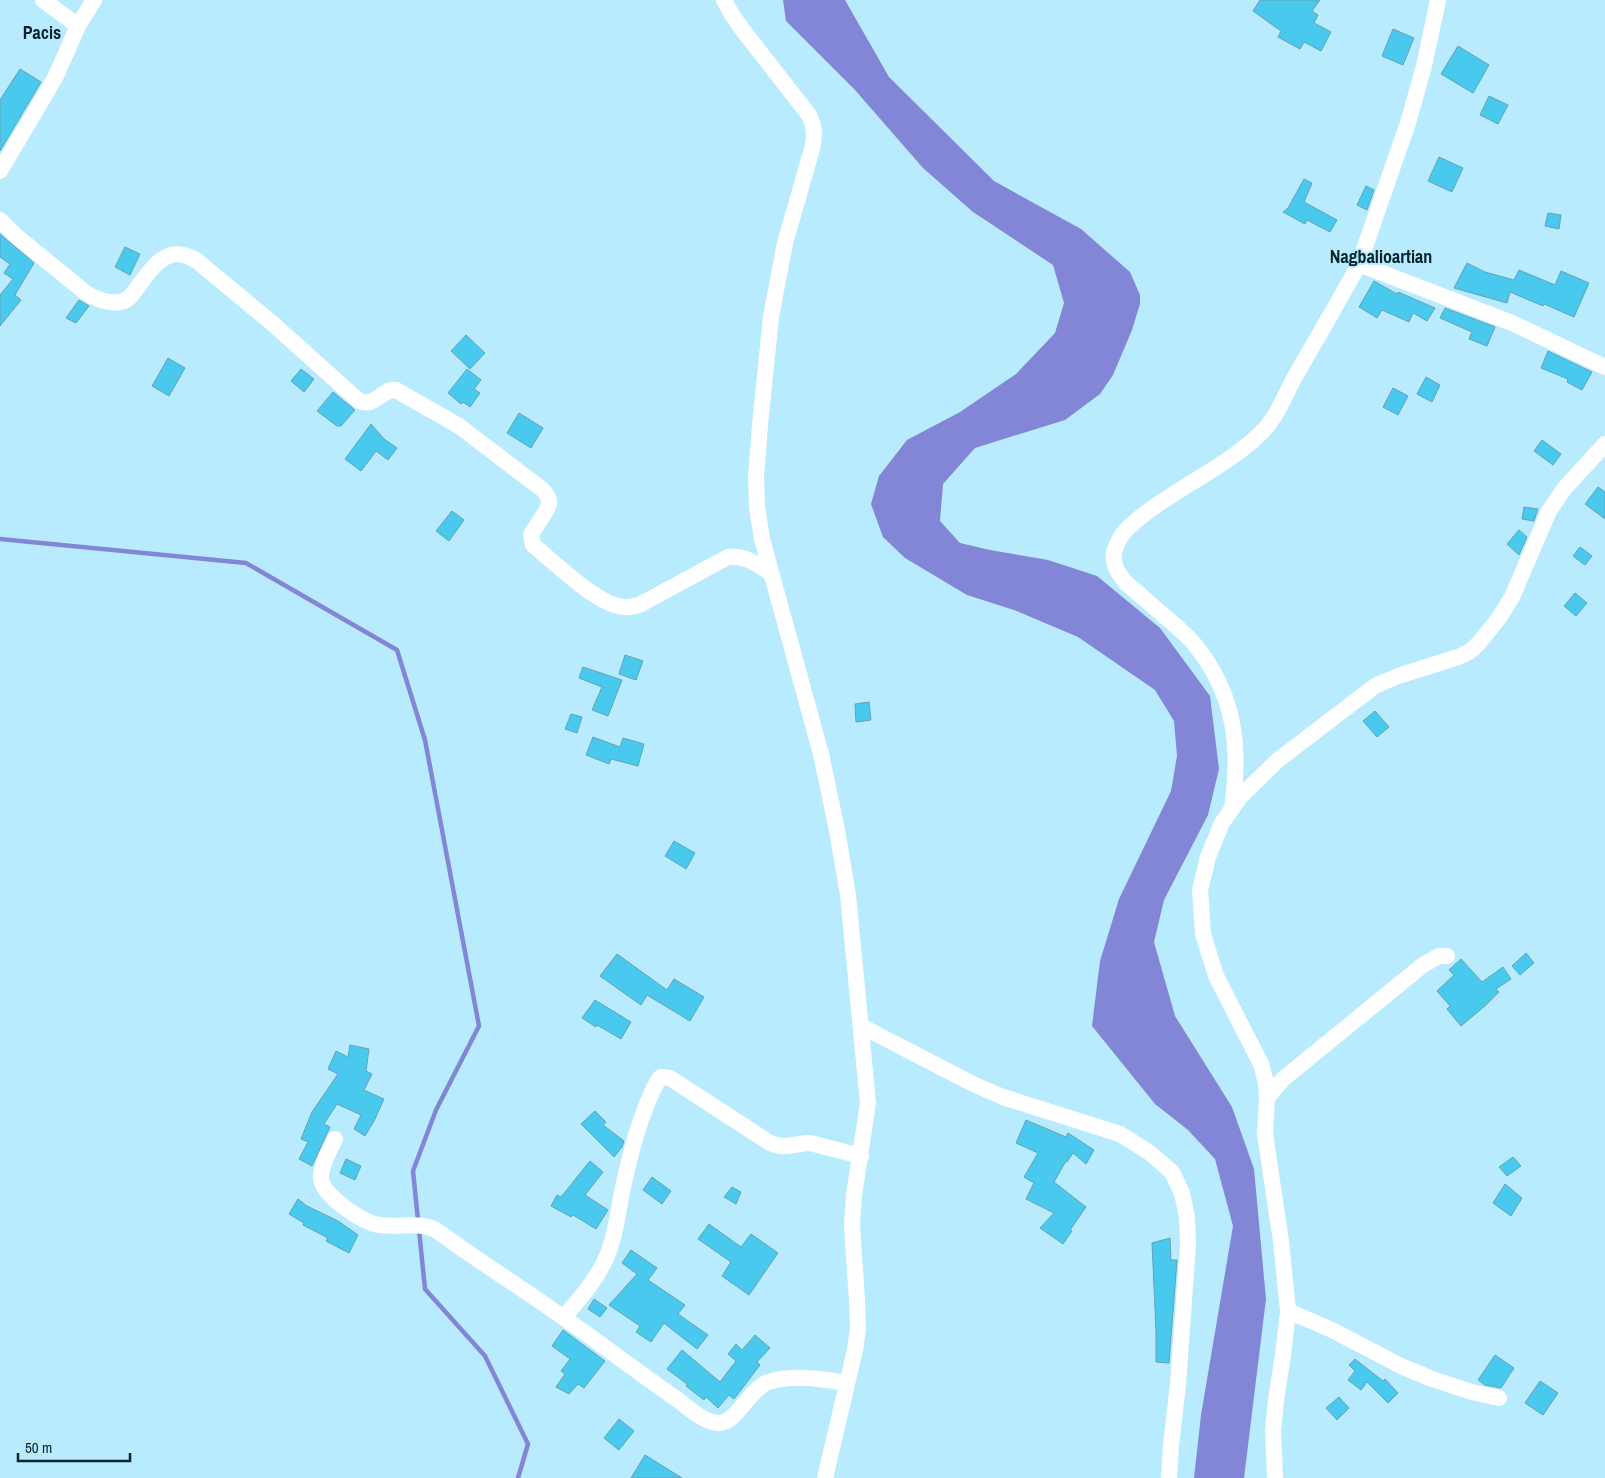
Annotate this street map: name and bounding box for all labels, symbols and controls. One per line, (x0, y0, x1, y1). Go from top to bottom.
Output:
district label: Pacis (23, 20, 61, 45)
district label: Nagbalioartian (1330, 244, 1432, 269)
scale bar (18, 1430, 130, 1462)
text: 50 m (25, 1437, 52, 1458)

